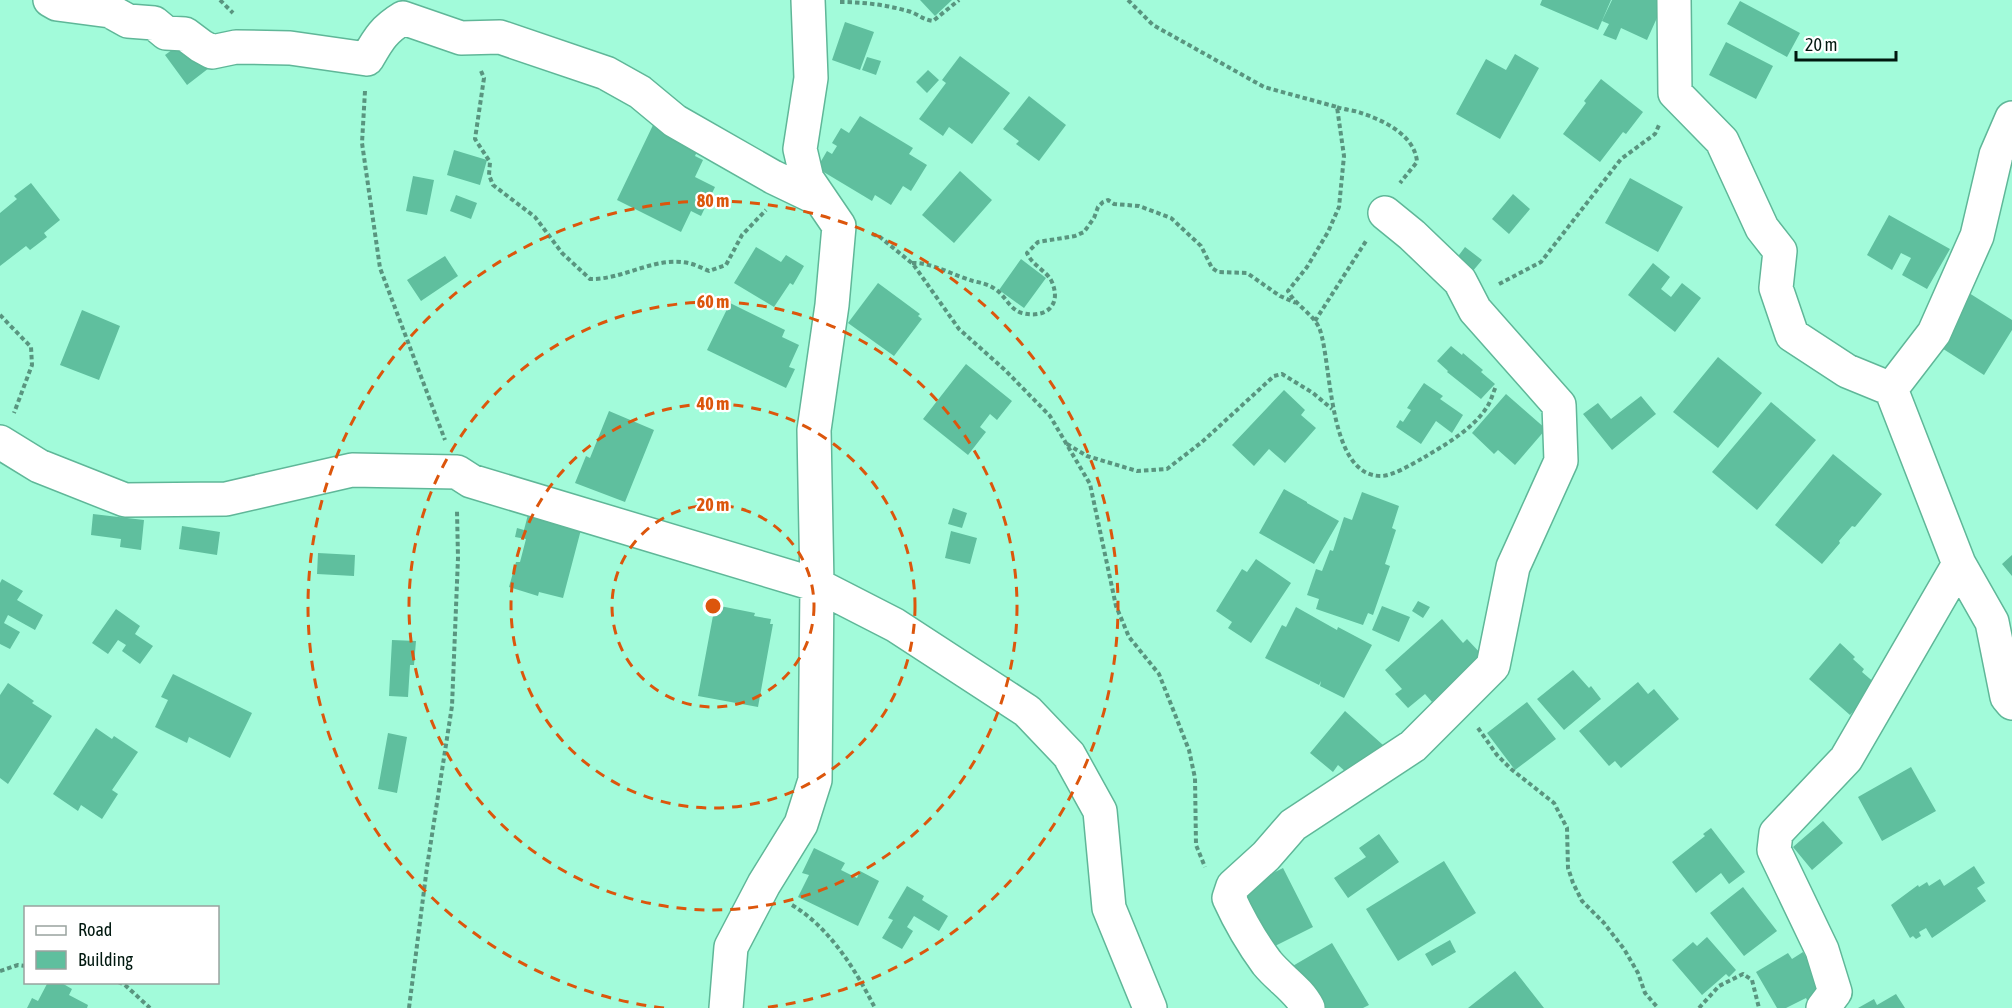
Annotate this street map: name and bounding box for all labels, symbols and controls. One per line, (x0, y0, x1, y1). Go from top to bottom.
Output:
scale bar (1796, 24, 1896, 62)
text: 20 m (1805, 34, 1837, 55)
text: 80 m (697, 190, 729, 211)
text: 60 m (697, 291, 729, 312)
text: 40 m (696, 393, 729, 414)
text: 20 m (697, 494, 729, 515)
centre of rings (703, 596, 723, 616)
legend (24, 906, 219, 984)
text: Road (78, 919, 112, 940)
text: Building (78, 949, 133, 970)

